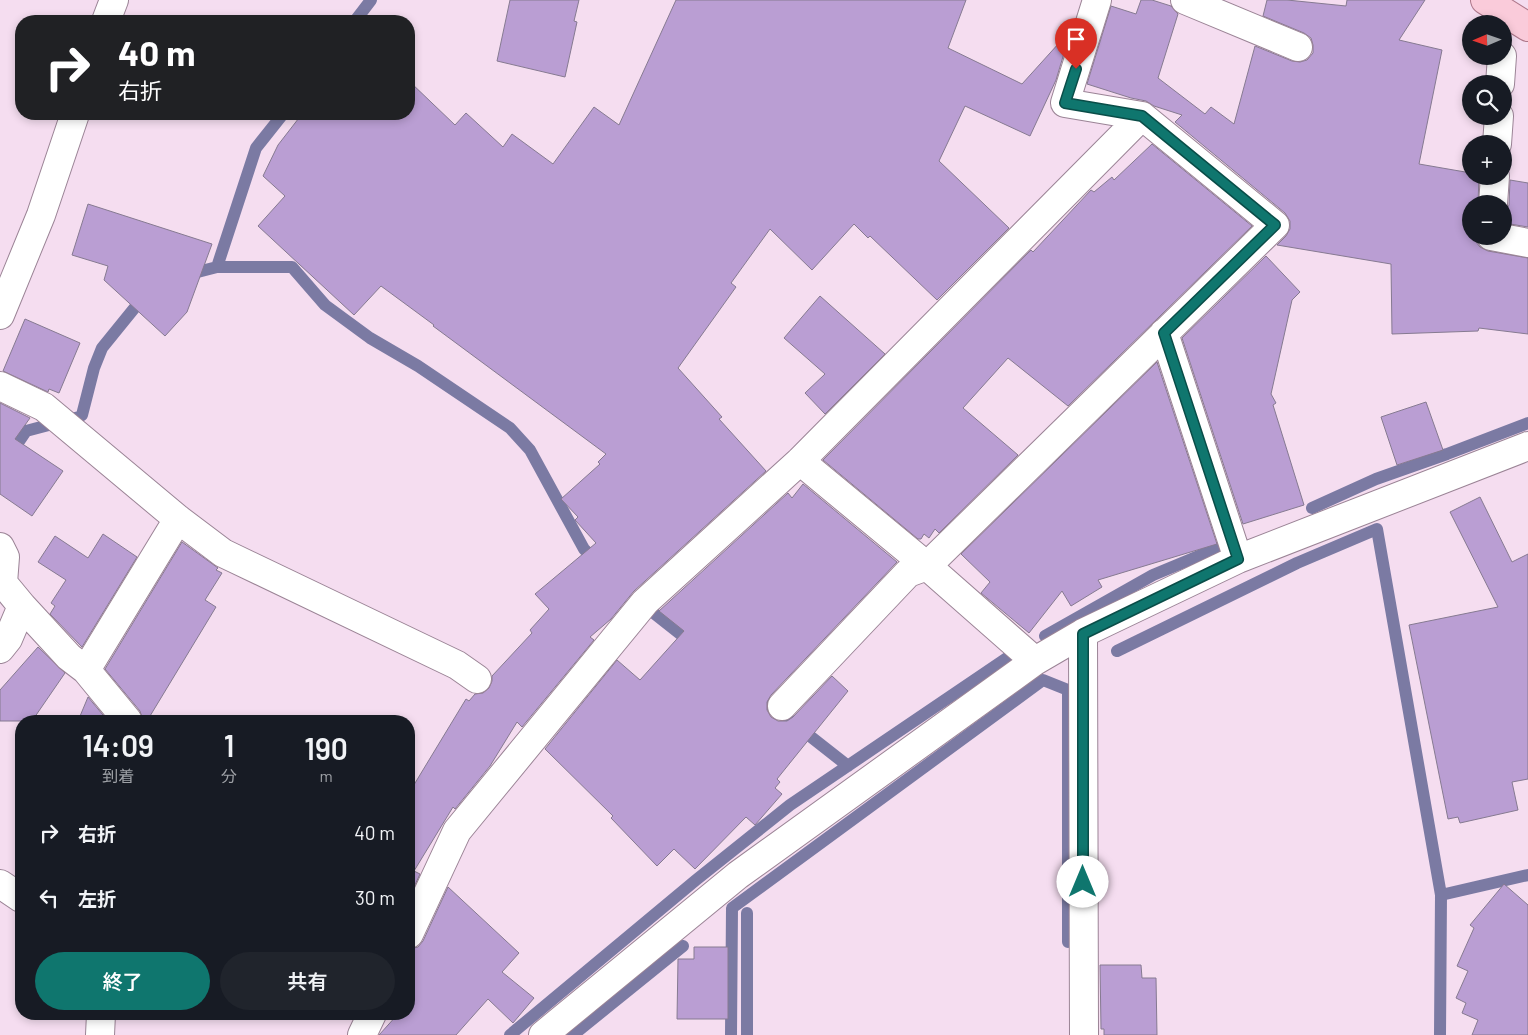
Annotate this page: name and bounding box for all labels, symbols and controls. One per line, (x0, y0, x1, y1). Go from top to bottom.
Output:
north arrow (1462, 15, 1512, 65)
map controls (1462, 15, 1512, 245)
pin (1055, 18, 1097, 69)
icon: arrive (1062, 25, 1090, 53)
text: 40 m (118, 31, 195, 73)
icon: right (35, 35, 100, 100)
button: search (1462, 75, 1512, 125)
text: 右折 (118, 77, 162, 103)
button: + (1462, 135, 1512, 185)
button: − (1462, 195, 1512, 245)
text: 14:09 (82, 727, 154, 763)
text: 1 (224, 727, 234, 763)
text: 190 (304, 730, 348, 766)
text: 到着 (102, 766, 134, 785)
text: 分 (221, 766, 237, 785)
text: m (319, 766, 333, 785)
icon: right (35, 819, 63, 847)
text: 40 m (354, 821, 395, 844)
text: 右折 (78, 822, 116, 845)
position arrow (1056, 855, 1108, 907)
icon: left (35, 884, 63, 912)
text: 30 m (355, 886, 395, 909)
text: 左折 (78, 887, 116, 910)
button: 終了 (35, 952, 210, 1010)
button: 共有 (220, 952, 395, 1010)

